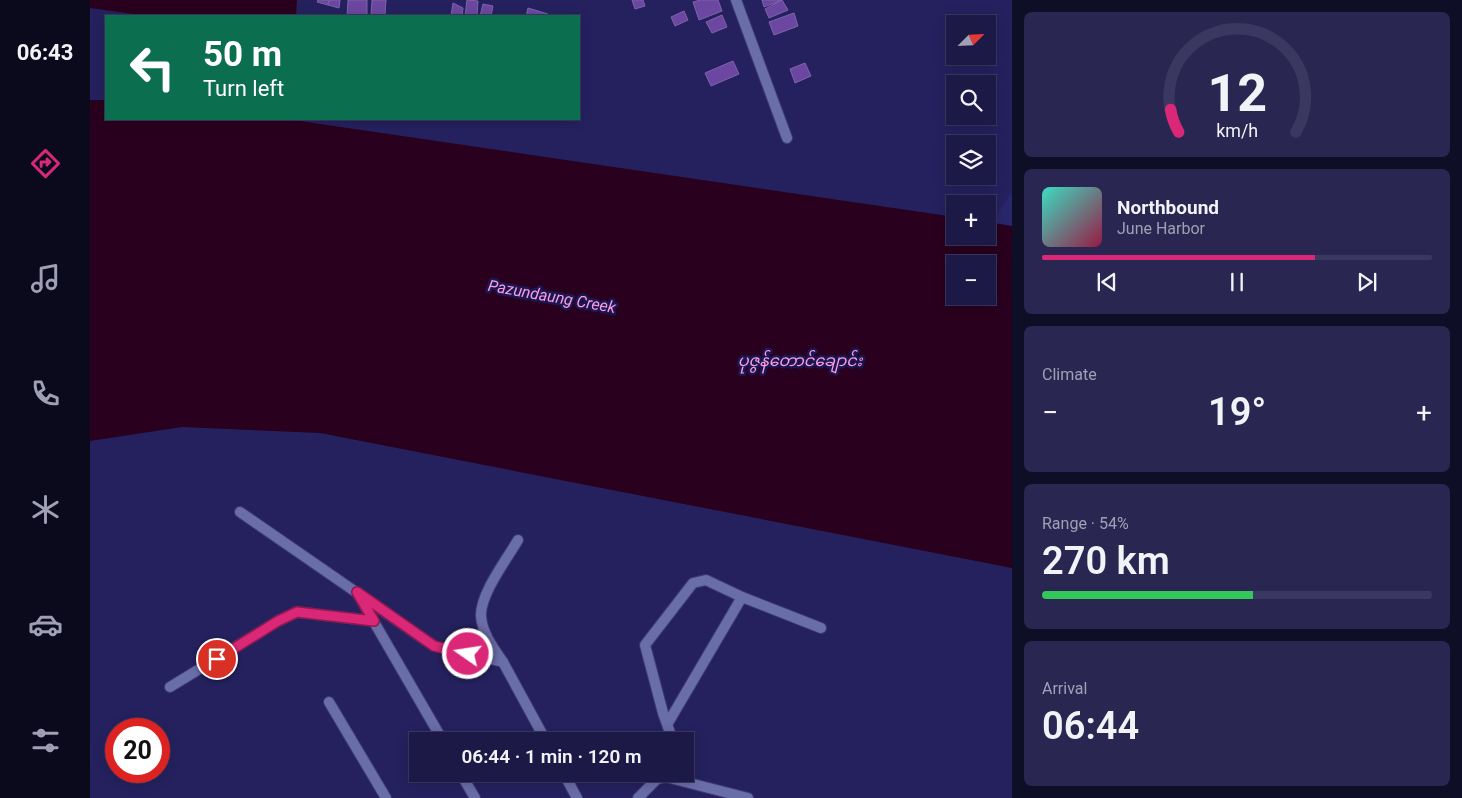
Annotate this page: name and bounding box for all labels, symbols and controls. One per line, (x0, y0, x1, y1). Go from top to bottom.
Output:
north arrow (946, 15, 996, 65)
map controls (946, 15, 996, 305)
text: 50 m (203, 34, 282, 75)
icon: left (120, 35, 185, 100)
text: 06:43 (17, 40, 73, 65)
text: 12 (1207, 63, 1267, 124)
button: search (946, 75, 996, 125)
text: Turn left (203, 76, 284, 101)
text: km/h (1216, 120, 1258, 141)
button: layers (946, 135, 996, 185)
icon: directions (28, 146, 63, 181)
button: + (946, 195, 996, 245)
text: Northbound (1117, 196, 1219, 219)
text: June Harbor (1117, 219, 1205, 238)
button: − (946, 255, 996, 305)
icon: music (28, 261, 63, 296)
icon: previous (1093, 268, 1121, 296)
icon: pause (1223, 268, 1251, 296)
icon: next (1353, 268, 1381, 296)
water label: Pazundaung Creek (487, 276, 618, 317)
water label: ပုဇွန်တောင်ချောင်း (738, 349, 864, 374)
text: Climate (1042, 365, 1097, 384)
icon: phone (28, 376, 63, 411)
text: 19° (1208, 390, 1266, 434)
text: − (1042, 396, 1058, 429)
text: + (1416, 396, 1432, 429)
icon: climate (28, 492, 63, 527)
text: Range · 54% (1042, 514, 1129, 533)
text: 270 km (1042, 539, 1170, 583)
icon: car (28, 607, 63, 642)
position arrow (441, 627, 493, 679)
pin (196, 638, 238, 680)
icon: arrive (203, 645, 231, 673)
text: Arrival (1042, 679, 1087, 698)
text: 06:44 (1042, 704, 1139, 748)
speed limit sign: 20 (105, 718, 170, 783)
icon: filters (28, 723, 63, 758)
text: 06:44 · 1 min · 120 m (461, 745, 642, 768)

